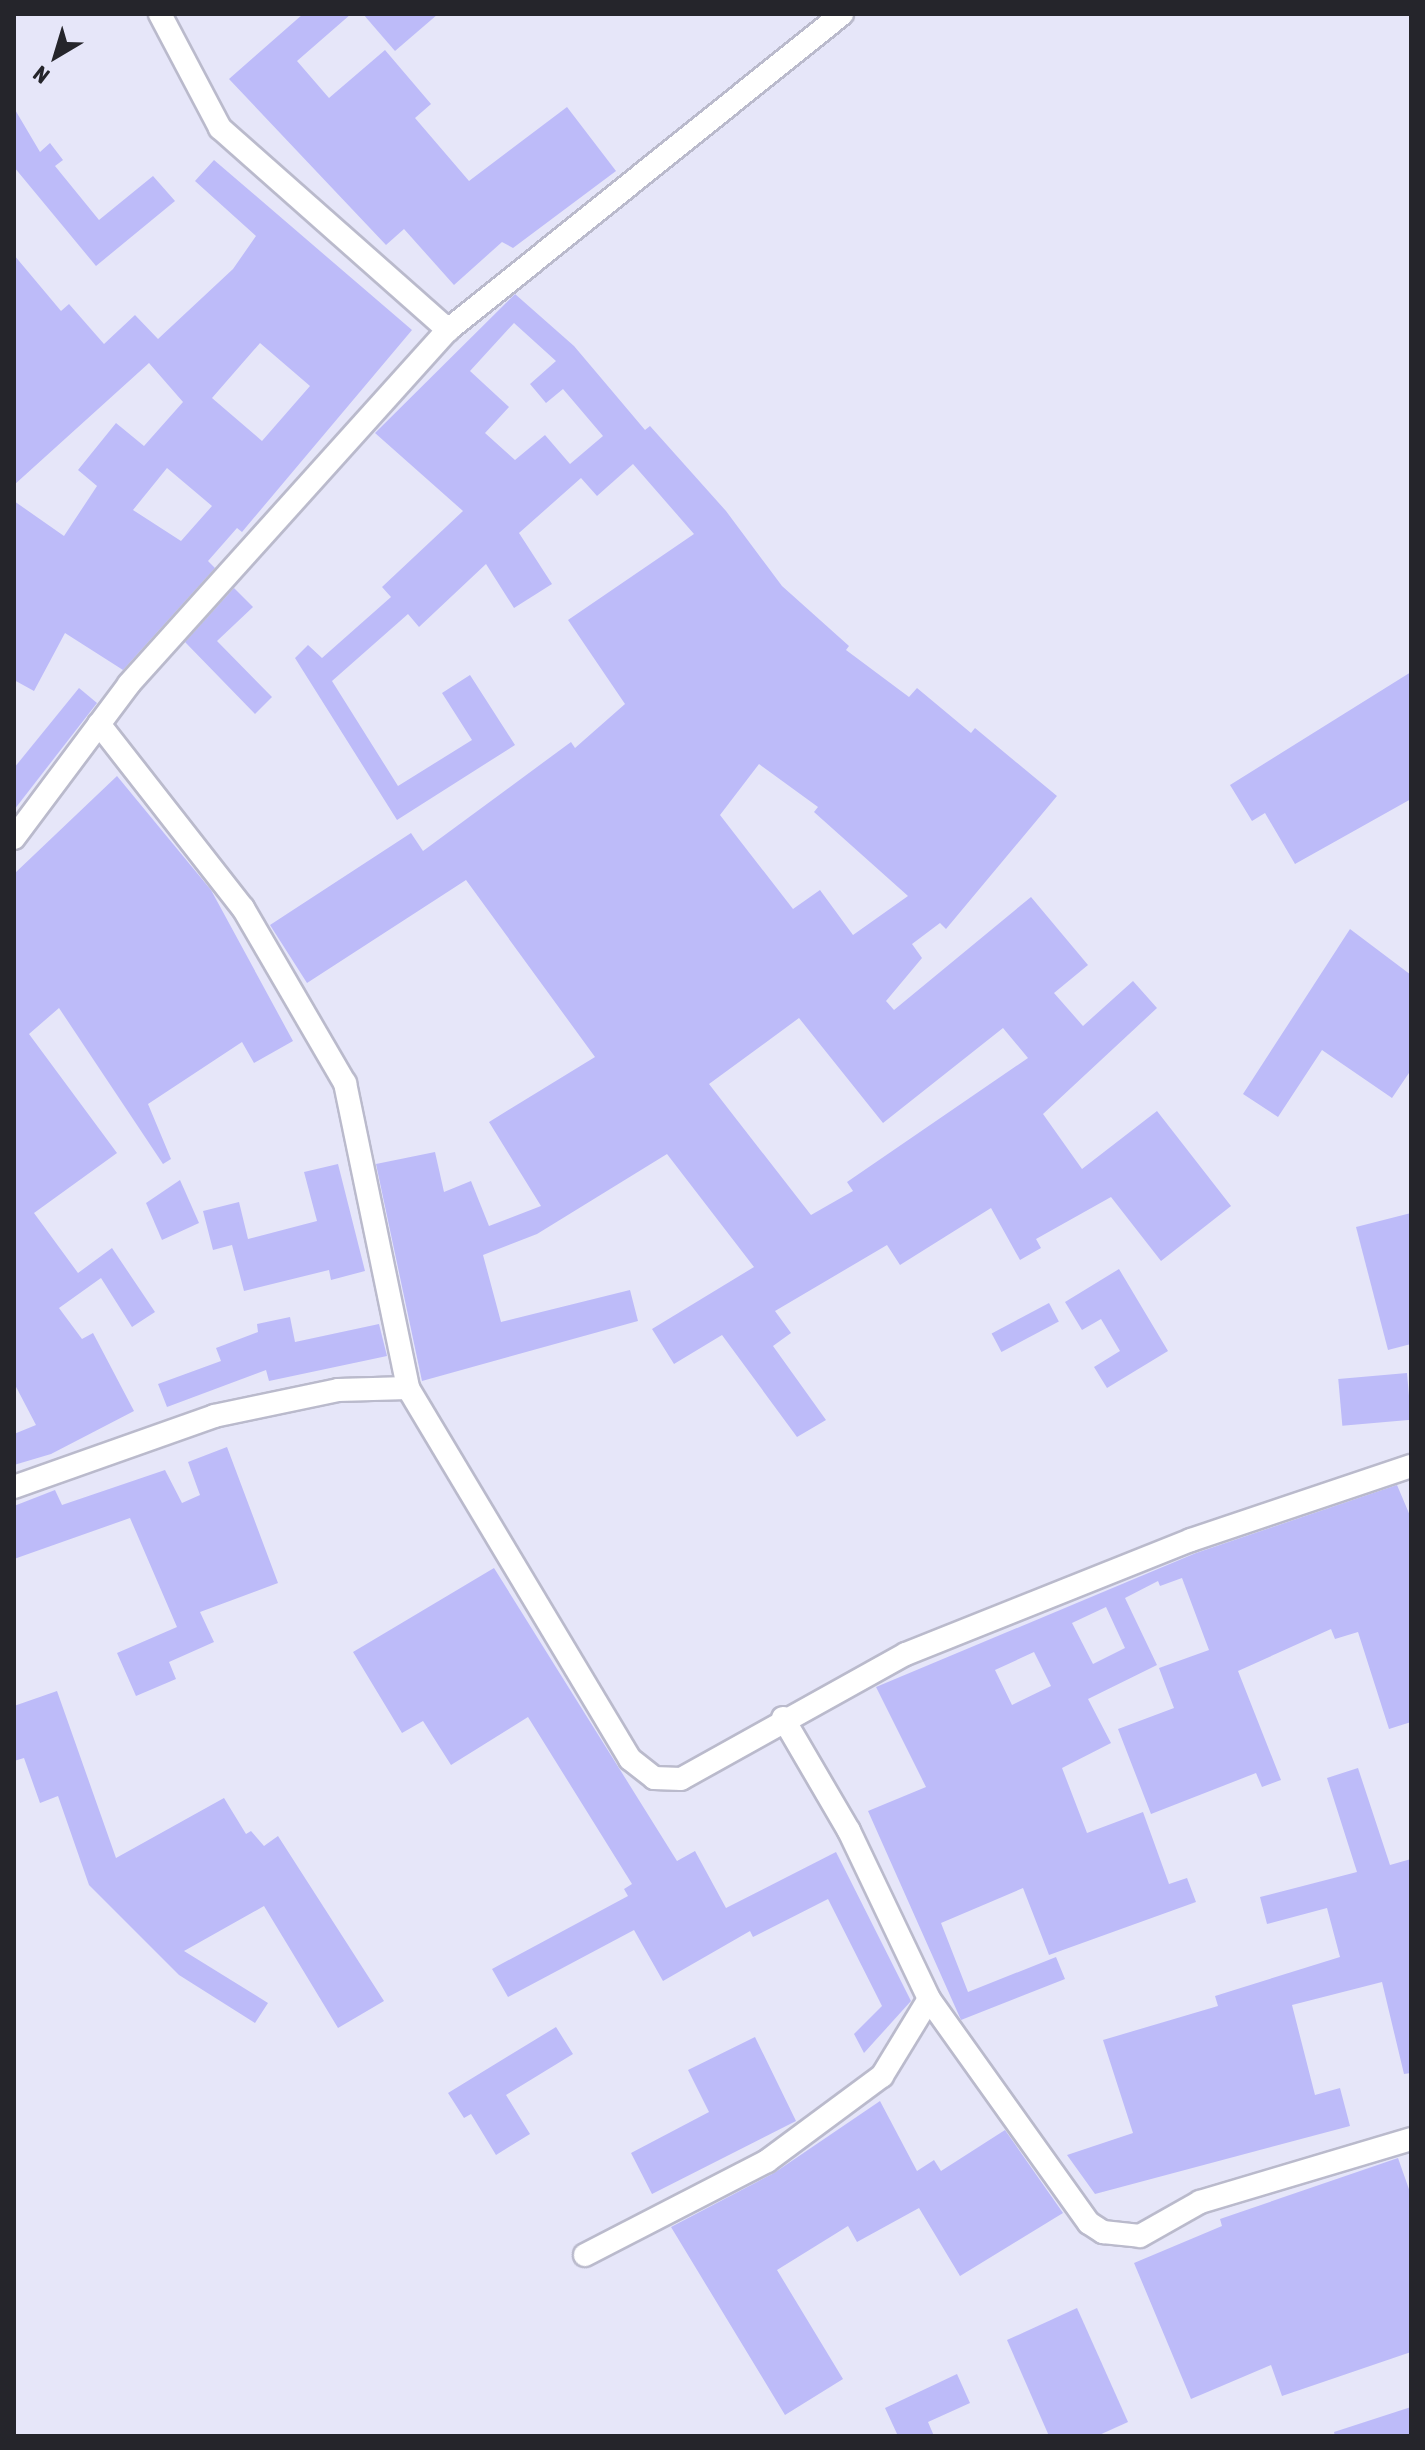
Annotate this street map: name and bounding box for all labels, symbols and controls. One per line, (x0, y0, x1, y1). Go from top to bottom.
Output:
north arrow (16, 16, 96, 96)
text: N (28, 61, 54, 89)

